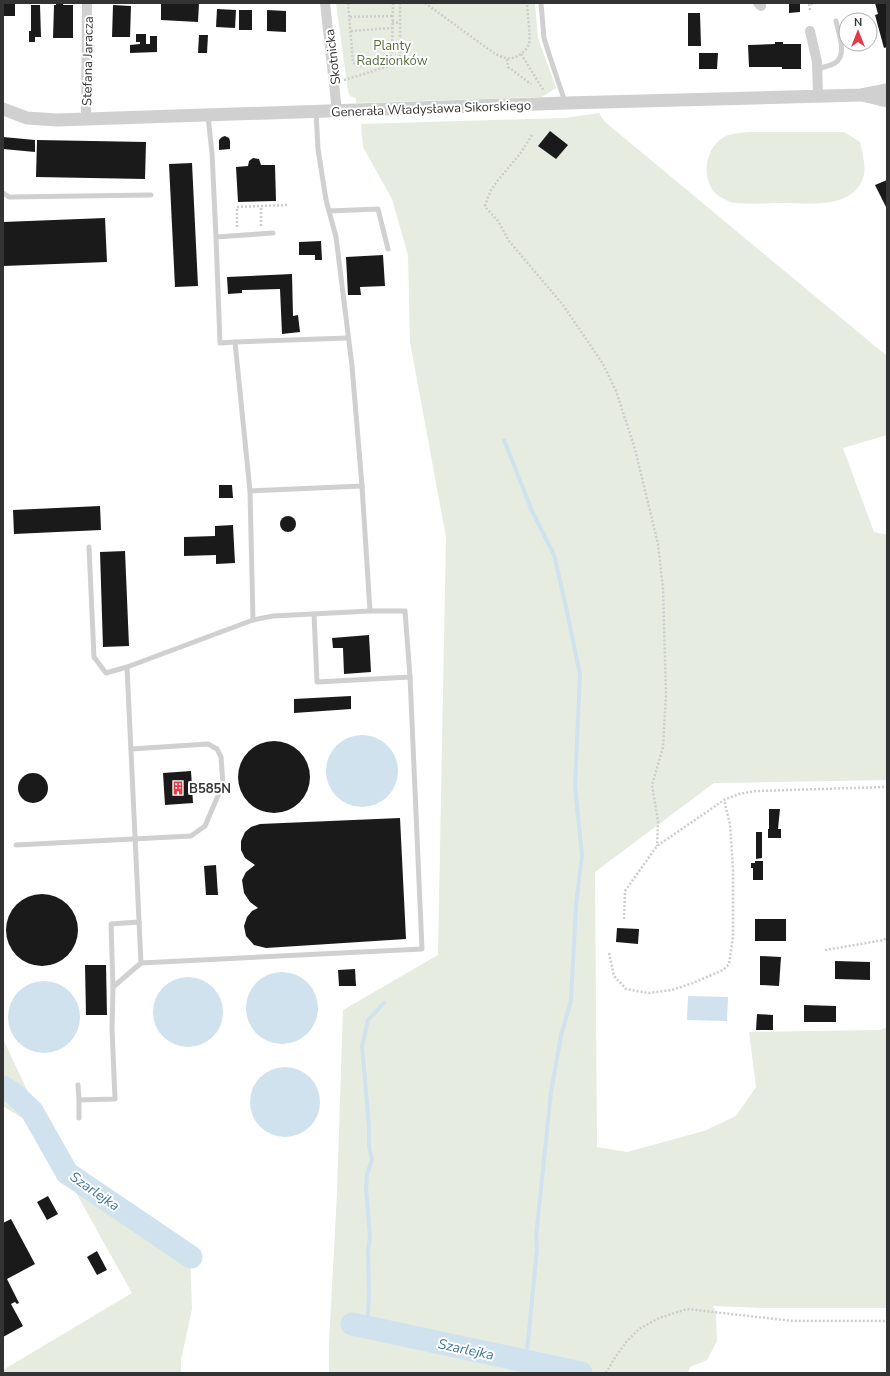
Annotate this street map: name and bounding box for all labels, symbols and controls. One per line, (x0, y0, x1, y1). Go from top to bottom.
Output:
north arrow (838, 12, 878, 52)
text: N (854, 15, 862, 30)
street label: Stefana Jaracza (78, 16, 98, 106)
street label: Skotnicka (321, 28, 345, 86)
park label: Planty Radzionków (356, 37, 428, 70)
street label: Generała Władysława Sikorskiego (331, 97, 531, 121)
building icon: B585N (170, 780, 186, 796)
place label: B585N (189, 780, 231, 798)
water label: Szarlejka (66, 1167, 123, 1215)
water label: Szarlejka (436, 1334, 496, 1365)

